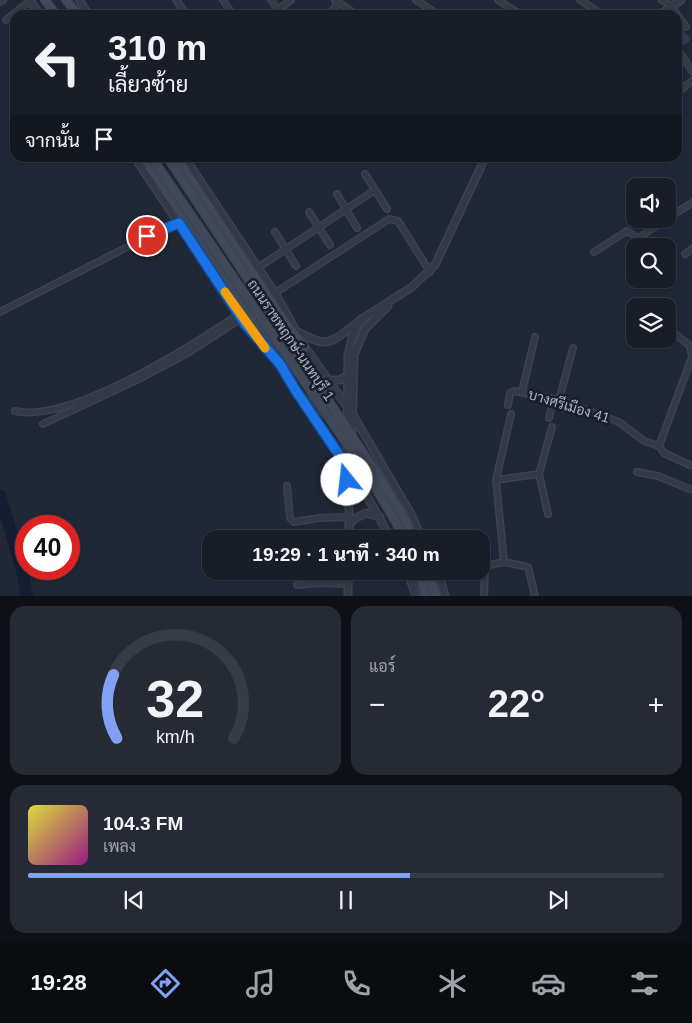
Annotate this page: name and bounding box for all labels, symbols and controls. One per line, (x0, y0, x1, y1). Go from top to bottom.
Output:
text: 310 m (108, 28, 207, 67)
icon: left (25, 30, 90, 95)
text: เลี้ยวซ้าย (108, 72, 188, 97)
icon: arrive (90, 125, 118, 153)
text: จากนั้น (25, 130, 80, 151)
map controls (626, 178, 676, 348)
button: sound (626, 178, 676, 228)
pin (126, 215, 168, 257)
icon: arrive (133, 222, 161, 250)
button: search (626, 238, 676, 288)
street label: ถนนราชพฤกษ์-นนทบุรี 1 (243, 276, 339, 405)
button: layers (626, 298, 676, 348)
street label: บางศรีเมือง 41 (526, 385, 612, 426)
position arrow (320, 453, 372, 505)
speed limit sign: 40 (15, 515, 80, 580)
text: 19:29 · 1 นาที · 340 m (252, 544, 440, 565)
text: แอร์ (369, 658, 395, 675)
text: 32 (147, 670, 204, 728)
text: 22° (488, 683, 545, 725)
text: − (369, 689, 385, 720)
text: + (648, 689, 664, 720)
text: km/h (156, 727, 195, 747)
text: 104.3 FM (103, 813, 183, 834)
text: เพลง (103, 838, 136, 855)
icon: previous (120, 886, 148, 914)
icon: pause (332, 886, 360, 914)
icon: next (544, 886, 572, 914)
icon: directions (148, 966, 183, 1001)
icon: music (243, 966, 278, 1001)
icon: phone (339, 966, 374, 1001)
icon: climate (435, 966, 470, 1001)
icon: car (531, 966, 566, 1001)
icon: filters (627, 966, 662, 1001)
text: 19:28 (30, 970, 87, 995)

